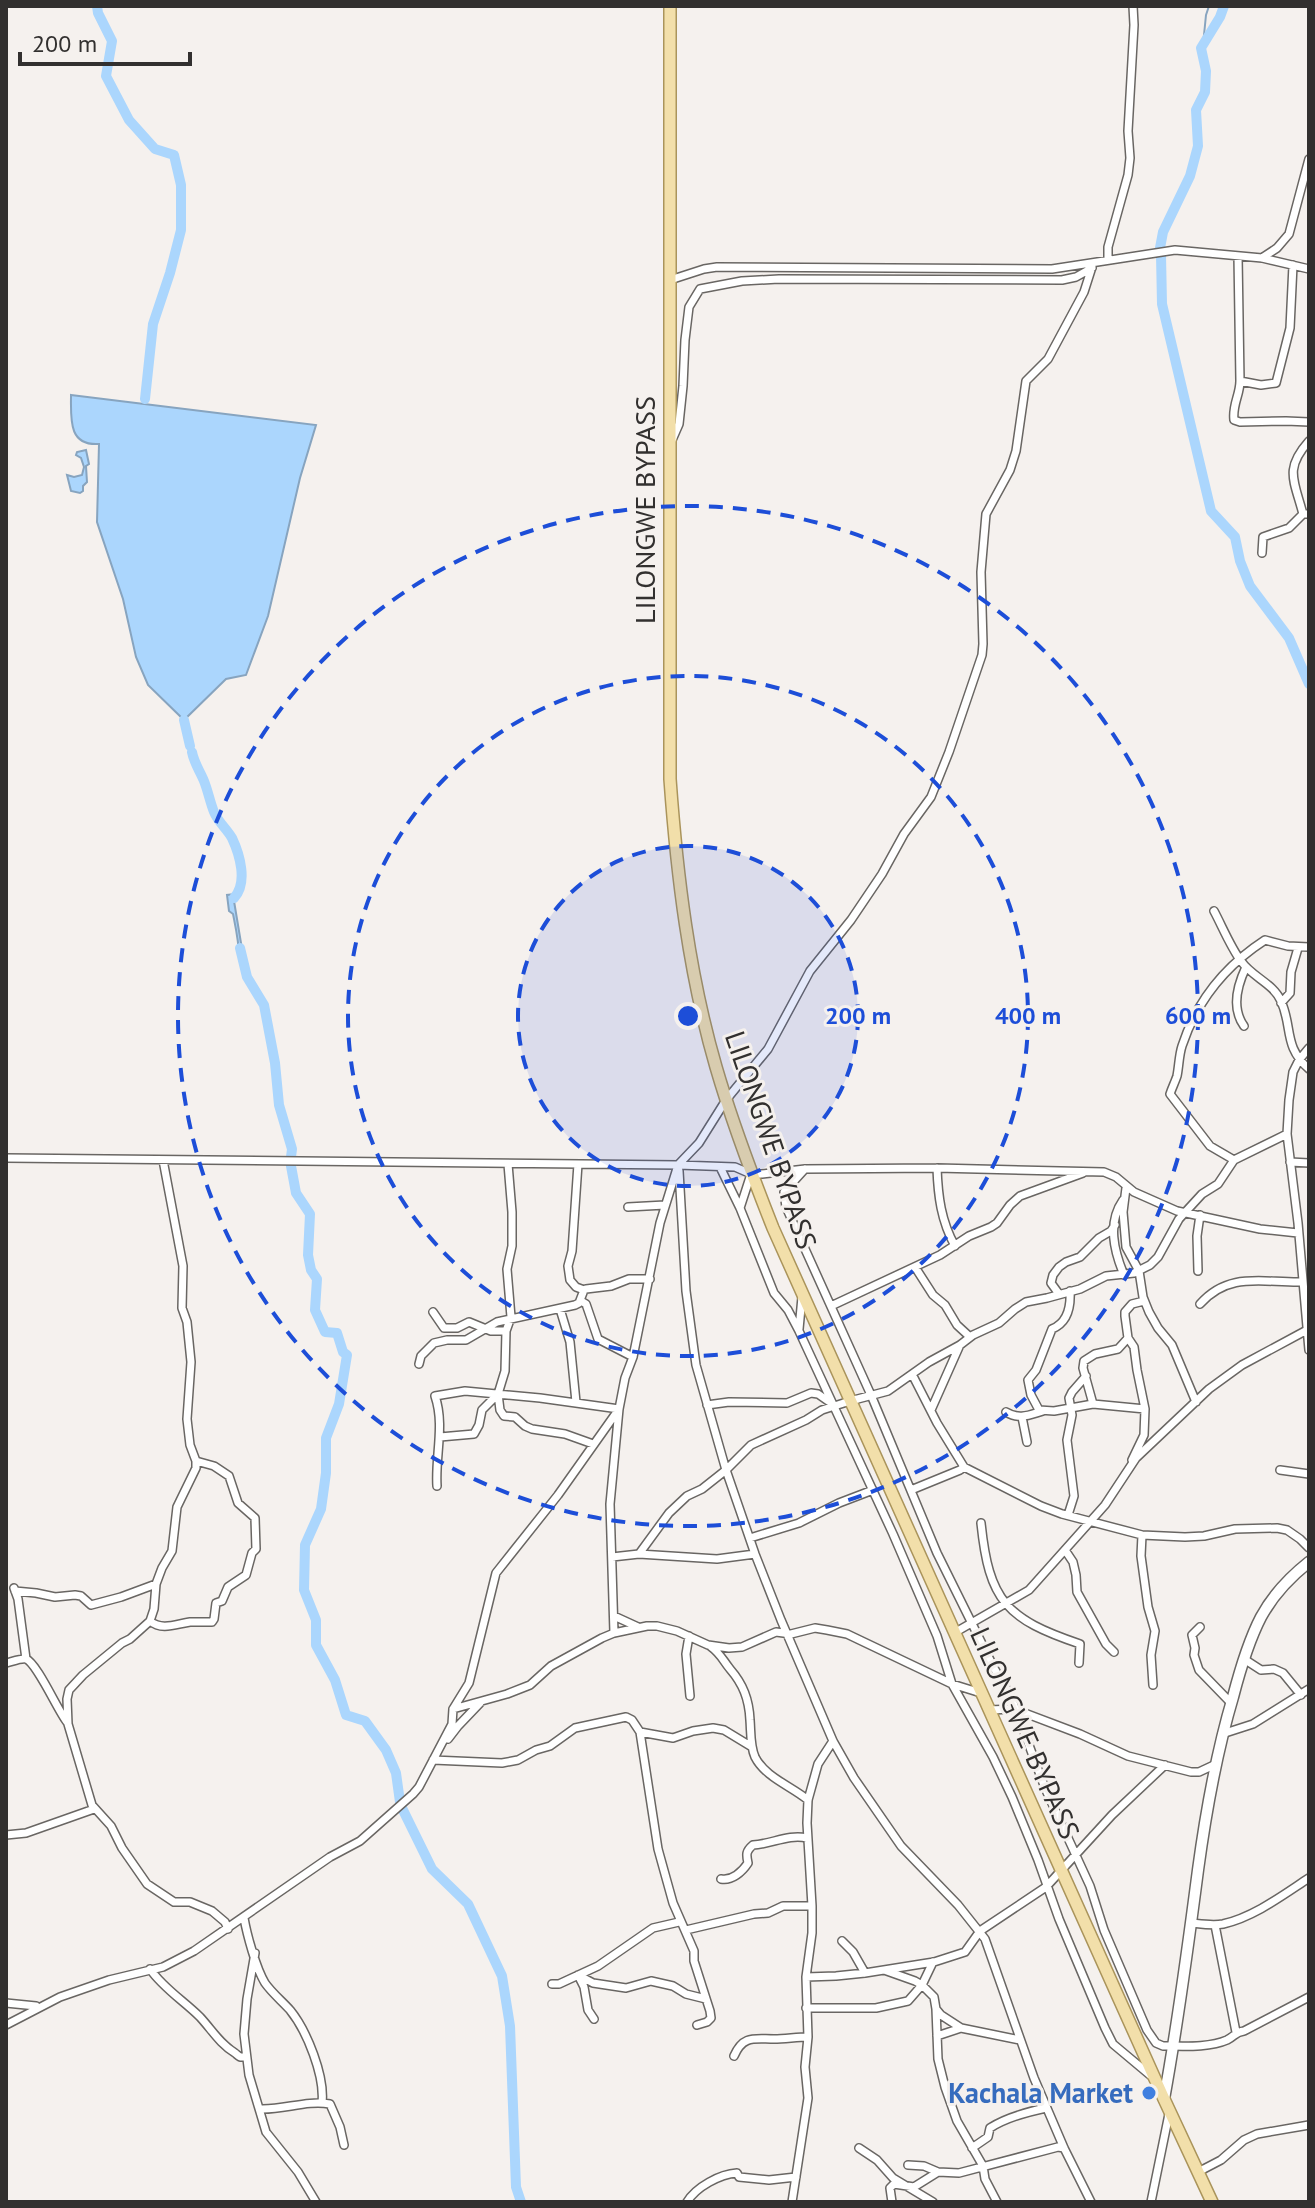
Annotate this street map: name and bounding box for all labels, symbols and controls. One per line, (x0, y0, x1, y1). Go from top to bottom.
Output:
scale bar (20, 16, 190, 66)
text: 200 m (32, 28, 97, 59)
street label: LILONGWE BYPASS (626, 396, 663, 624)
text: 200 m (825, 1000, 891, 1031)
text: 400 m (995, 1000, 1061, 1031)
text: 600 m (1165, 1000, 1231, 1031)
centre of rings (674, 1002, 702, 1030)
street label: LILONGWE BYPASS (717, 1026, 826, 1254)
street label: LILONGWE BYPASS (962, 1621, 1089, 1844)
place label: Kachala Market (948, 2074, 1133, 2111)
marker: Kachala Market (1140, 2084, 1158, 2102)

